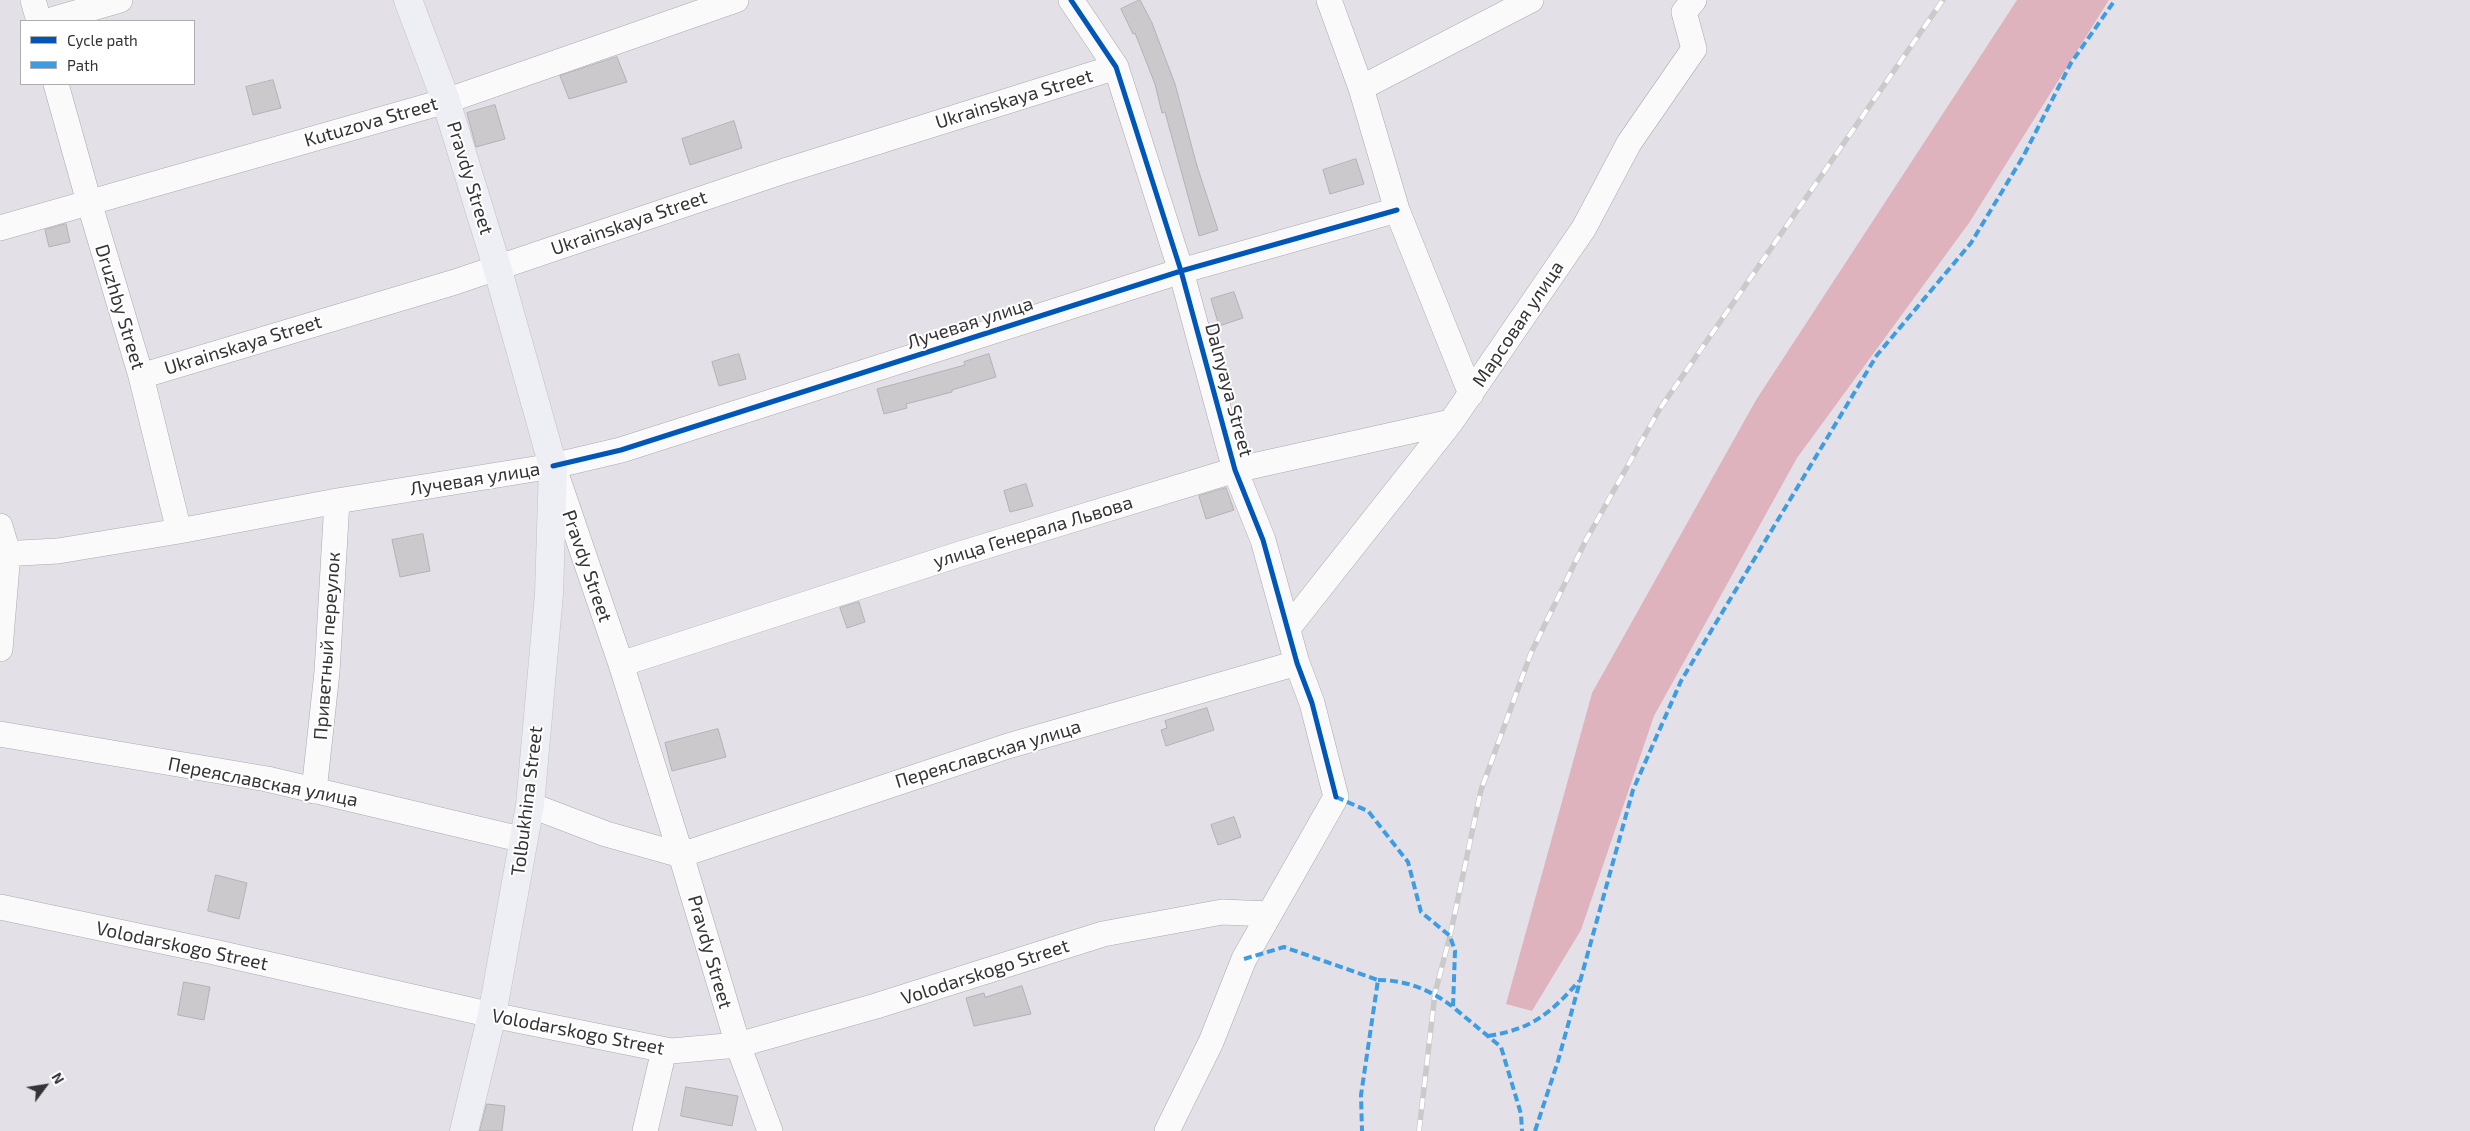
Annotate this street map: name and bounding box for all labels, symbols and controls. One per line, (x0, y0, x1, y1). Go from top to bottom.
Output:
legend (20, 20, 195, 85)
text: Cycle path (67, 31, 138, 49)
text: Path (67, 56, 98, 74)
street label: Ukrainskaya Street (933, 64, 1095, 134)
street label: Kutuzova Street (302, 92, 440, 152)
street label: Pravdy Street (442, 119, 498, 237)
street label: Ukrainskaya Street (548, 186, 710, 260)
street label: Druzhby Street (90, 242, 150, 372)
street label: Марсовая улица (1467, 257, 1569, 391)
street label: Лучевая улица (904, 292, 1036, 354)
street label: Ukrainskaya Street (162, 310, 324, 380)
street label: Dalnyaya Street (1200, 321, 1258, 459)
street label: Лучевая улица (408, 457, 542, 501)
street label: улица Генерала Львова (931, 491, 1135, 573)
street label: Pravdy Street (557, 507, 617, 625)
street label: Приветный переулок (309, 551, 345, 741)
street label: Переяславская улица (892, 715, 1084, 793)
street label: Tolbukhina Street (506, 725, 548, 877)
street label: Переяславская улица (166, 752, 360, 812)
street label: Pravdy Street (683, 893, 737, 1011)
street label: Volodarskogo Street (94, 917, 270, 975)
street label: Volodarskogo Street (898, 934, 1072, 1010)
street label: Volodarskogo Street (490, 1004, 666, 1060)
north arrow (20, 1061, 70, 1111)
text: N (48, 1069, 68, 1087)

